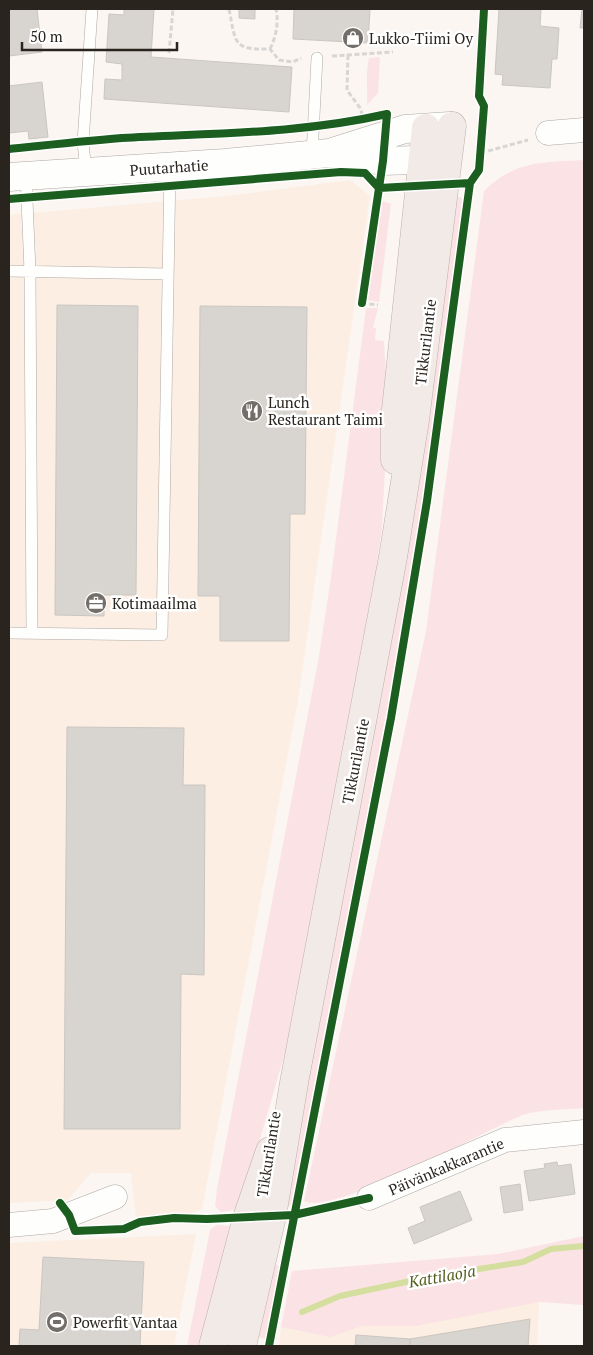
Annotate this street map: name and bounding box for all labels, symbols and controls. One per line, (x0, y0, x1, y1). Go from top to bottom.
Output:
scale bar (22, 20, 178, 52)
text: 50 m (30, 26, 63, 46)
shop icon: Lukko-Tiimi Oy (341, 26, 365, 50)
place label: Lukko-Tiimi Oy (369, 28, 473, 48)
street label: Puutarhatie (129, 154, 209, 180)
street label: Tikkurilantie (410, 298, 440, 386)
place label: Lunch Restaurant Taimi (268, 392, 383, 429)
restaurant icon: Lunch Restaurant Taimi (240, 399, 264, 423)
office icon: Kotimaailma (84, 591, 108, 615)
place label: Kotimaailma (112, 593, 197, 613)
street label: Tikkurilantie (337, 716, 373, 806)
street label: Tikkurilantie (251, 1110, 285, 1198)
street label: Päivänkakkarantie (385, 1133, 507, 1199)
water label: Kattilaoja (406, 1259, 477, 1293)
sports icon: Powerfit Vantaa (45, 1310, 69, 1334)
place label: Powerfit Vantaa (73, 1312, 178, 1332)

